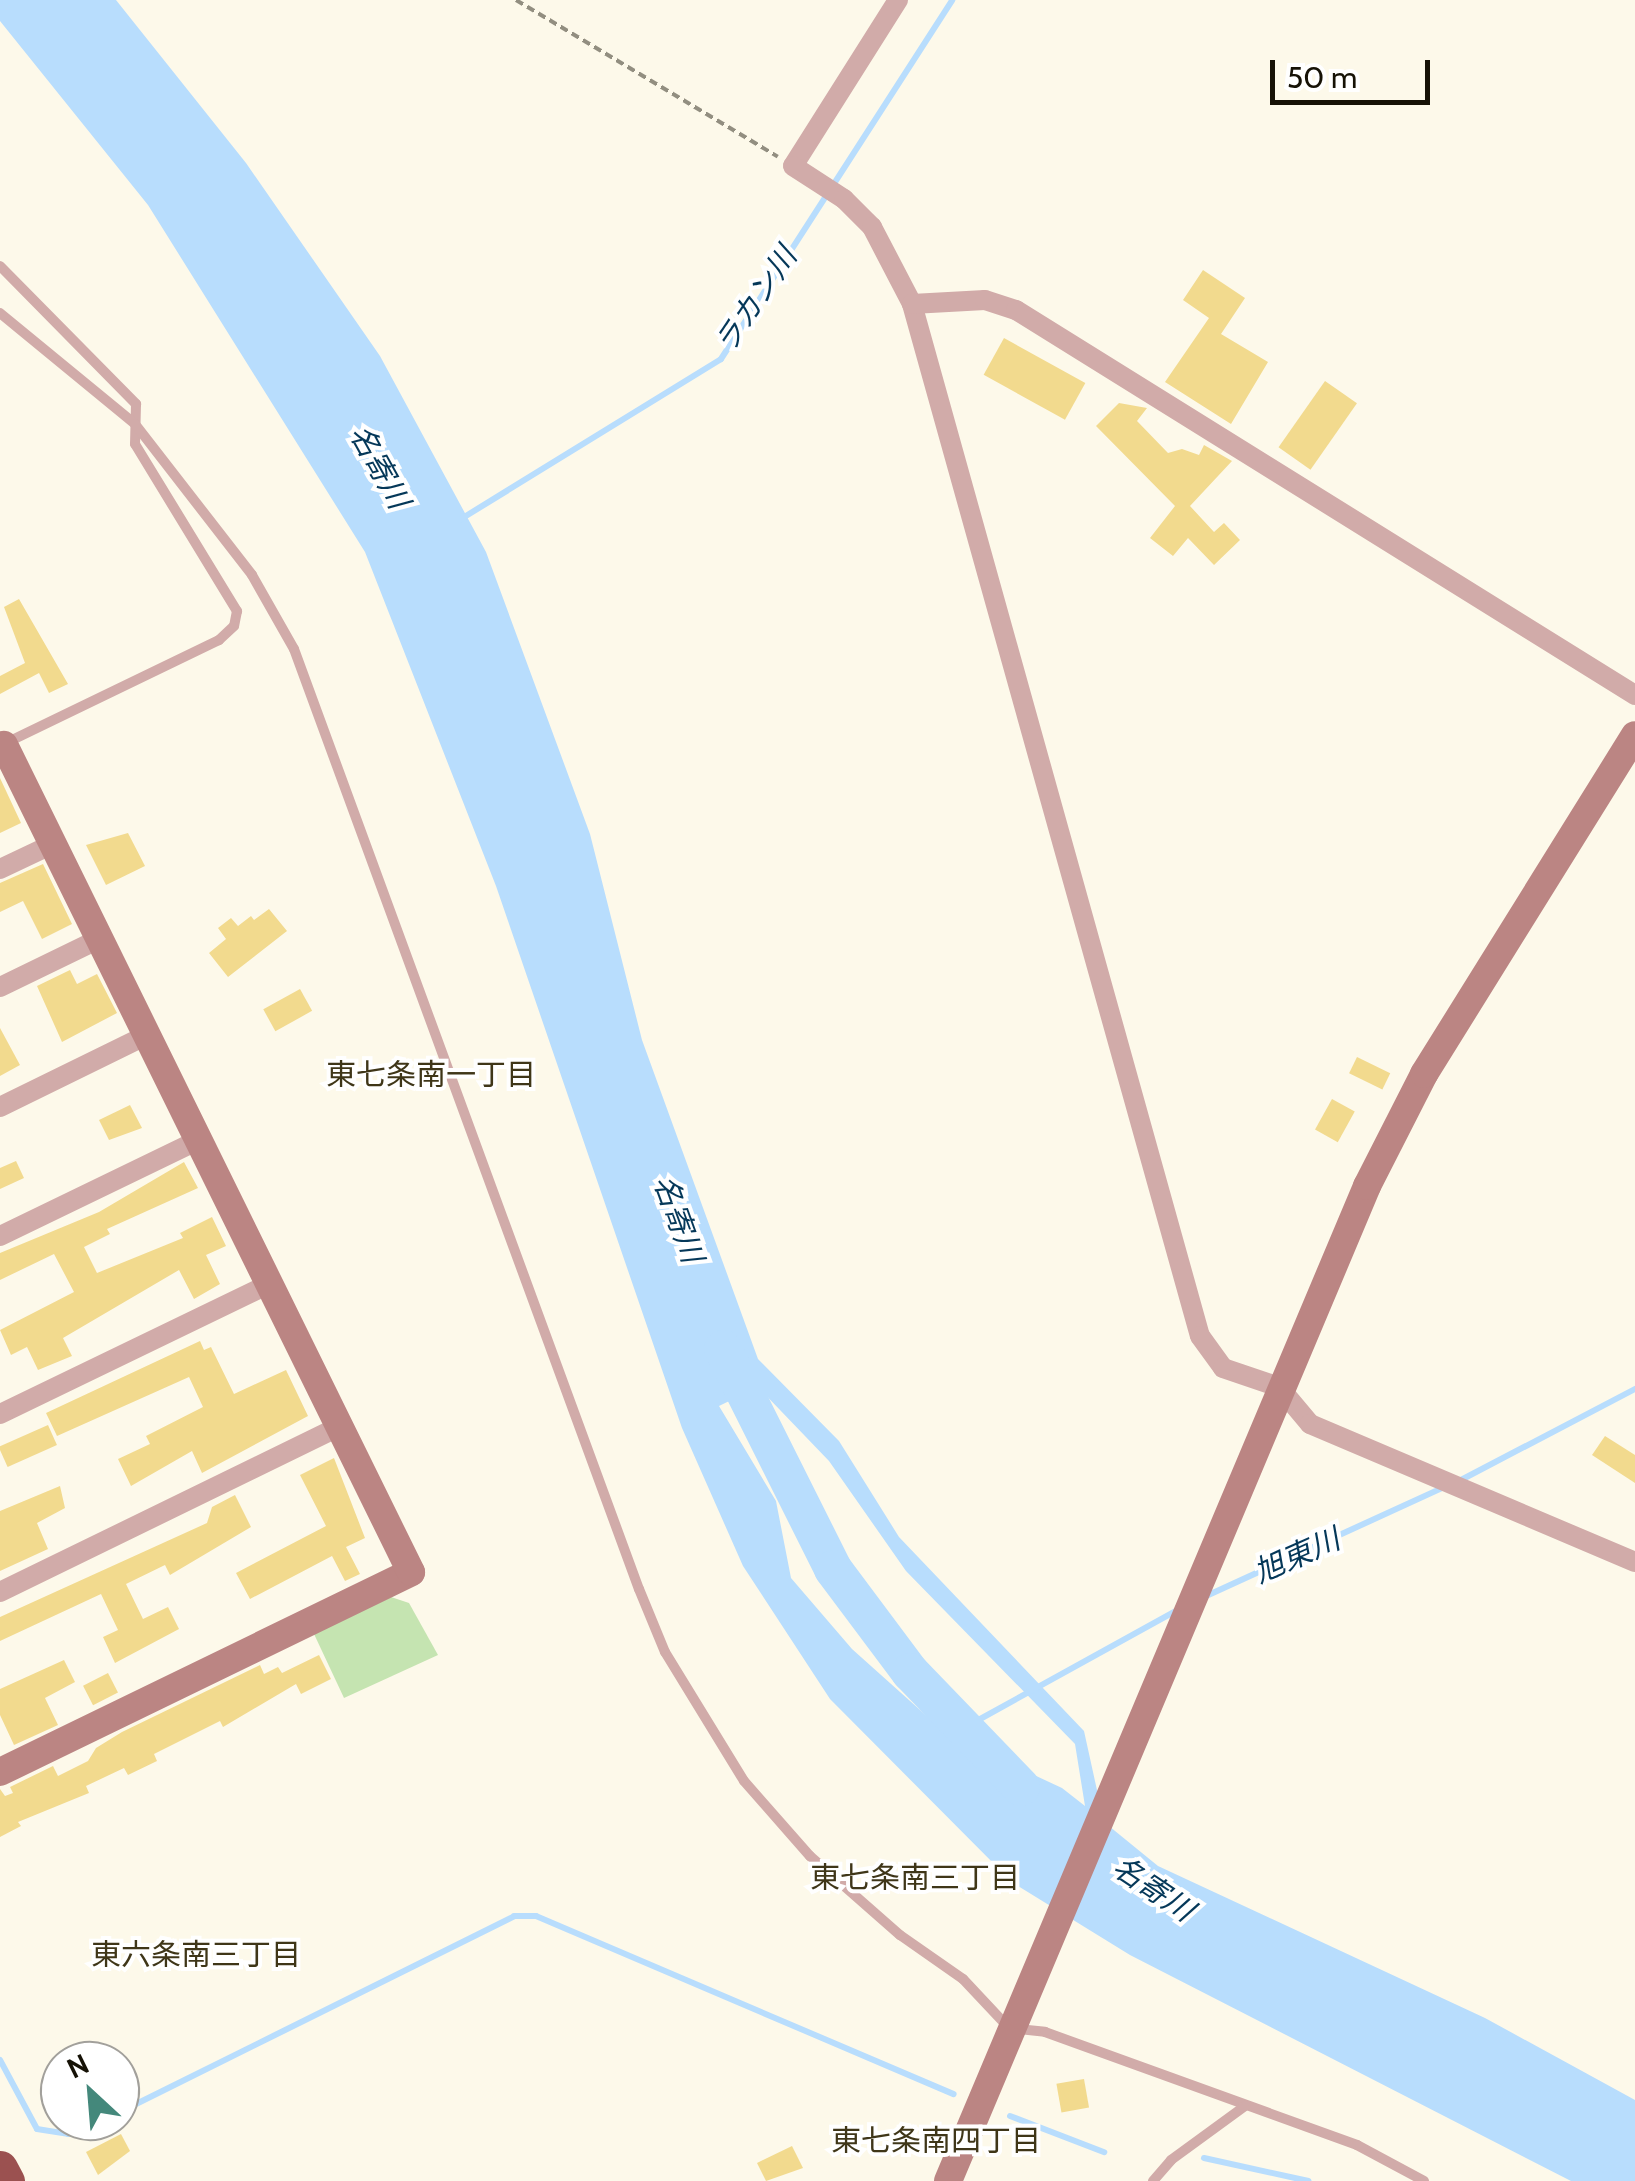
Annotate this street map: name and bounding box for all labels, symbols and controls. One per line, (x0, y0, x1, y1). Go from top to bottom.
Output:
scale bar (1275, 40, 1435, 102)
text: 50 m (1287, 59, 1357, 96)
water label: ラカン川 (708, 240, 804, 360)
water label: 名寄川 (341, 419, 417, 515)
district label: 東七条南一丁目 (326, 1057, 536, 1093)
water label: 名寄川 (646, 1171, 710, 1267)
water label: 旭東川 (1249, 1521, 1345, 1591)
water label: 名寄川 (1106, 1849, 1200, 1929)
district label: 東七条南三丁目 (810, 1860, 1020, 1896)
district label: 東六条南三丁目 (91, 1937, 301, 1973)
north arrow (40, 2041, 140, 2141)
text: N (61, 2046, 94, 2085)
district label: 東七条南四丁目 (831, 2123, 1041, 2159)

